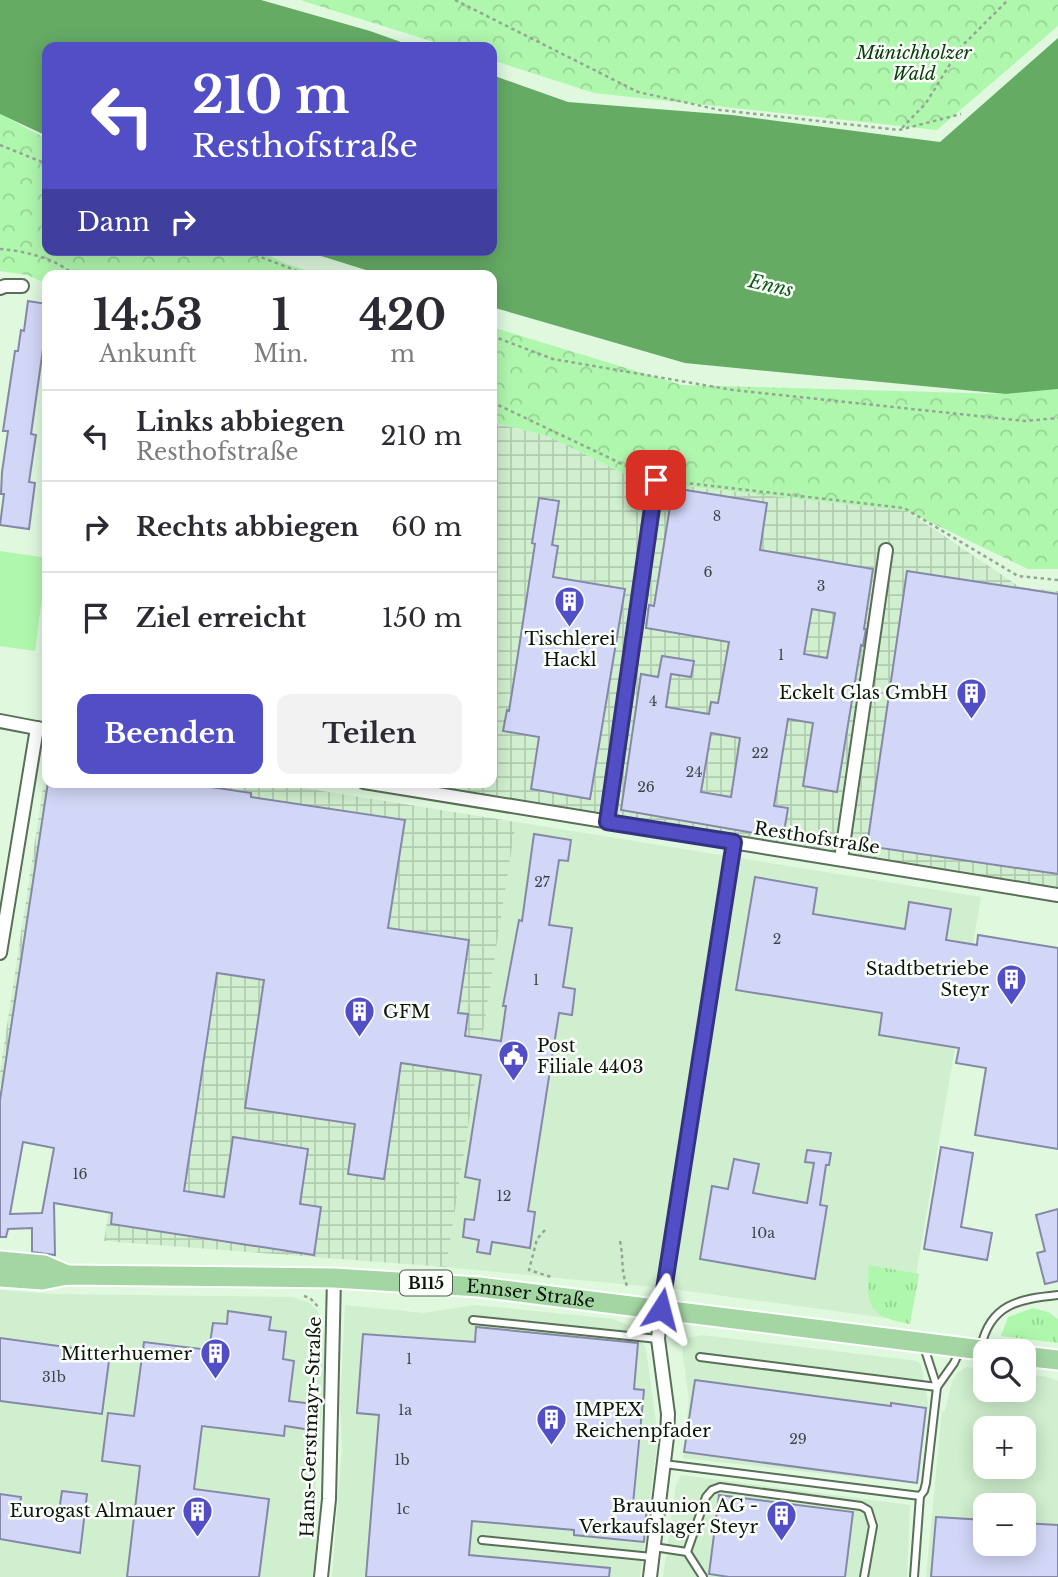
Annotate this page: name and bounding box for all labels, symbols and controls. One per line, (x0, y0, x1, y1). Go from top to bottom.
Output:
park label: Münichholzer Wald (855, 42, 972, 85)
text: 210 m (192, 65, 350, 126)
icon: left (77, 70, 168, 161)
text: Resthofstraße (192, 126, 418, 166)
icon: right (164, 203, 202, 241)
text: Dann (77, 206, 150, 238)
water label: Enns (745, 269, 795, 302)
text: 14:53 (93, 289, 203, 341)
text: 1 (272, 289, 290, 341)
text: 420 (359, 289, 446, 341)
text: Ankunft (99, 340, 196, 368)
text: Min. (254, 340, 308, 368)
text: m (390, 340, 415, 368)
text: Links abbiegen (136, 406, 345, 438)
icon: left (77, 417, 115, 455)
text: 210 m (380, 420, 462, 452)
text: Resthofstraße (136, 438, 298, 466)
pin (626, 450, 686, 510)
icon: arrive (637, 461, 675, 499)
house number: 8 (713, 507, 721, 525)
icon: right (77, 508, 115, 546)
text: Rechts abbiegen (136, 511, 359, 543)
text: 60 m (391, 511, 462, 543)
house number: 6 (703, 563, 713, 581)
house number: 3 (817, 577, 825, 595)
building icon: Tischlerei Hackl (553, 584, 587, 628)
icon: arrive (77, 599, 115, 637)
text: Ziel erreicht (136, 602, 306, 634)
text: 150 m (382, 602, 462, 634)
place label: Tischlerei Hackl (524, 628, 616, 671)
house number: 1 (778, 646, 784, 664)
building icon: Eckelt Glas GmbH (954, 676, 988, 720)
place label: Eckelt Glas GmbH (779, 682, 948, 704)
house number: 4 (649, 692, 657, 710)
button: Beenden (77, 694, 263, 774)
button: Teilen (277, 694, 462, 774)
house number: 22 (751, 744, 769, 762)
house number: 24 (686, 763, 702, 781)
house number: 26 (637, 778, 655, 796)
street label: Resthofstraße (753, 817, 881, 859)
house number: 27 (534, 873, 551, 891)
house number: 2 (773, 930, 781, 948)
place label: Stadtbetriebe Steyr (866, 958, 989, 1001)
building icon: Stadtbetriebe Steyr (995, 962, 1029, 1006)
house number: 1 (533, 971, 539, 989)
building icon: GFM (343, 995, 377, 1039)
place label: GFM (383, 1001, 430, 1023)
place label: Post Filiale 4403 (537, 1035, 644, 1078)
public building icon: Post Filiale 4403 (497, 1039, 531, 1083)
house number: 16 (72, 1165, 88, 1183)
house number: 12 (497, 1187, 511, 1205)
house number: 10a (751, 1224, 775, 1242)
road number: B115 (400, 1270, 452, 1296)
position arrow (624, 1272, 698, 1346)
street label: Ennser Straße (466, 1275, 596, 1312)
street label: Hans-Gerstmayr-Straße (296, 1316, 326, 1538)
building icon: Mitterhuemer (198, 1337, 232, 1381)
map controls (973, 1339, 1036, 1556)
button: search (973, 1339, 1036, 1402)
place label: Mitterhuemer (61, 1343, 192, 1365)
house number: 1 (406, 1350, 412, 1368)
house number: 31b (42, 1368, 66, 1386)
place label: IMPEX Reichenpfader (575, 1399, 711, 1442)
house number: 1a (398, 1401, 412, 1419)
building icon: IMPEX Reichenpfader (535, 1403, 569, 1447)
button: + (973, 1416, 1036, 1479)
house number: 29 (789, 1430, 807, 1448)
house number: 1b (394, 1451, 410, 1469)
button: − (973, 1493, 1036, 1556)
building icon: Eurogast Almauer (181, 1494, 215, 1538)
place label: Brauunion AG - Verkaufslager Steyr (578, 1495, 758, 1538)
building icon: Brauunion AG - Verkaufslager Steyr (764, 1499, 798, 1543)
place label: Eurogast Almauer (10, 1500, 175, 1522)
house number: 1c (396, 1500, 410, 1518)

